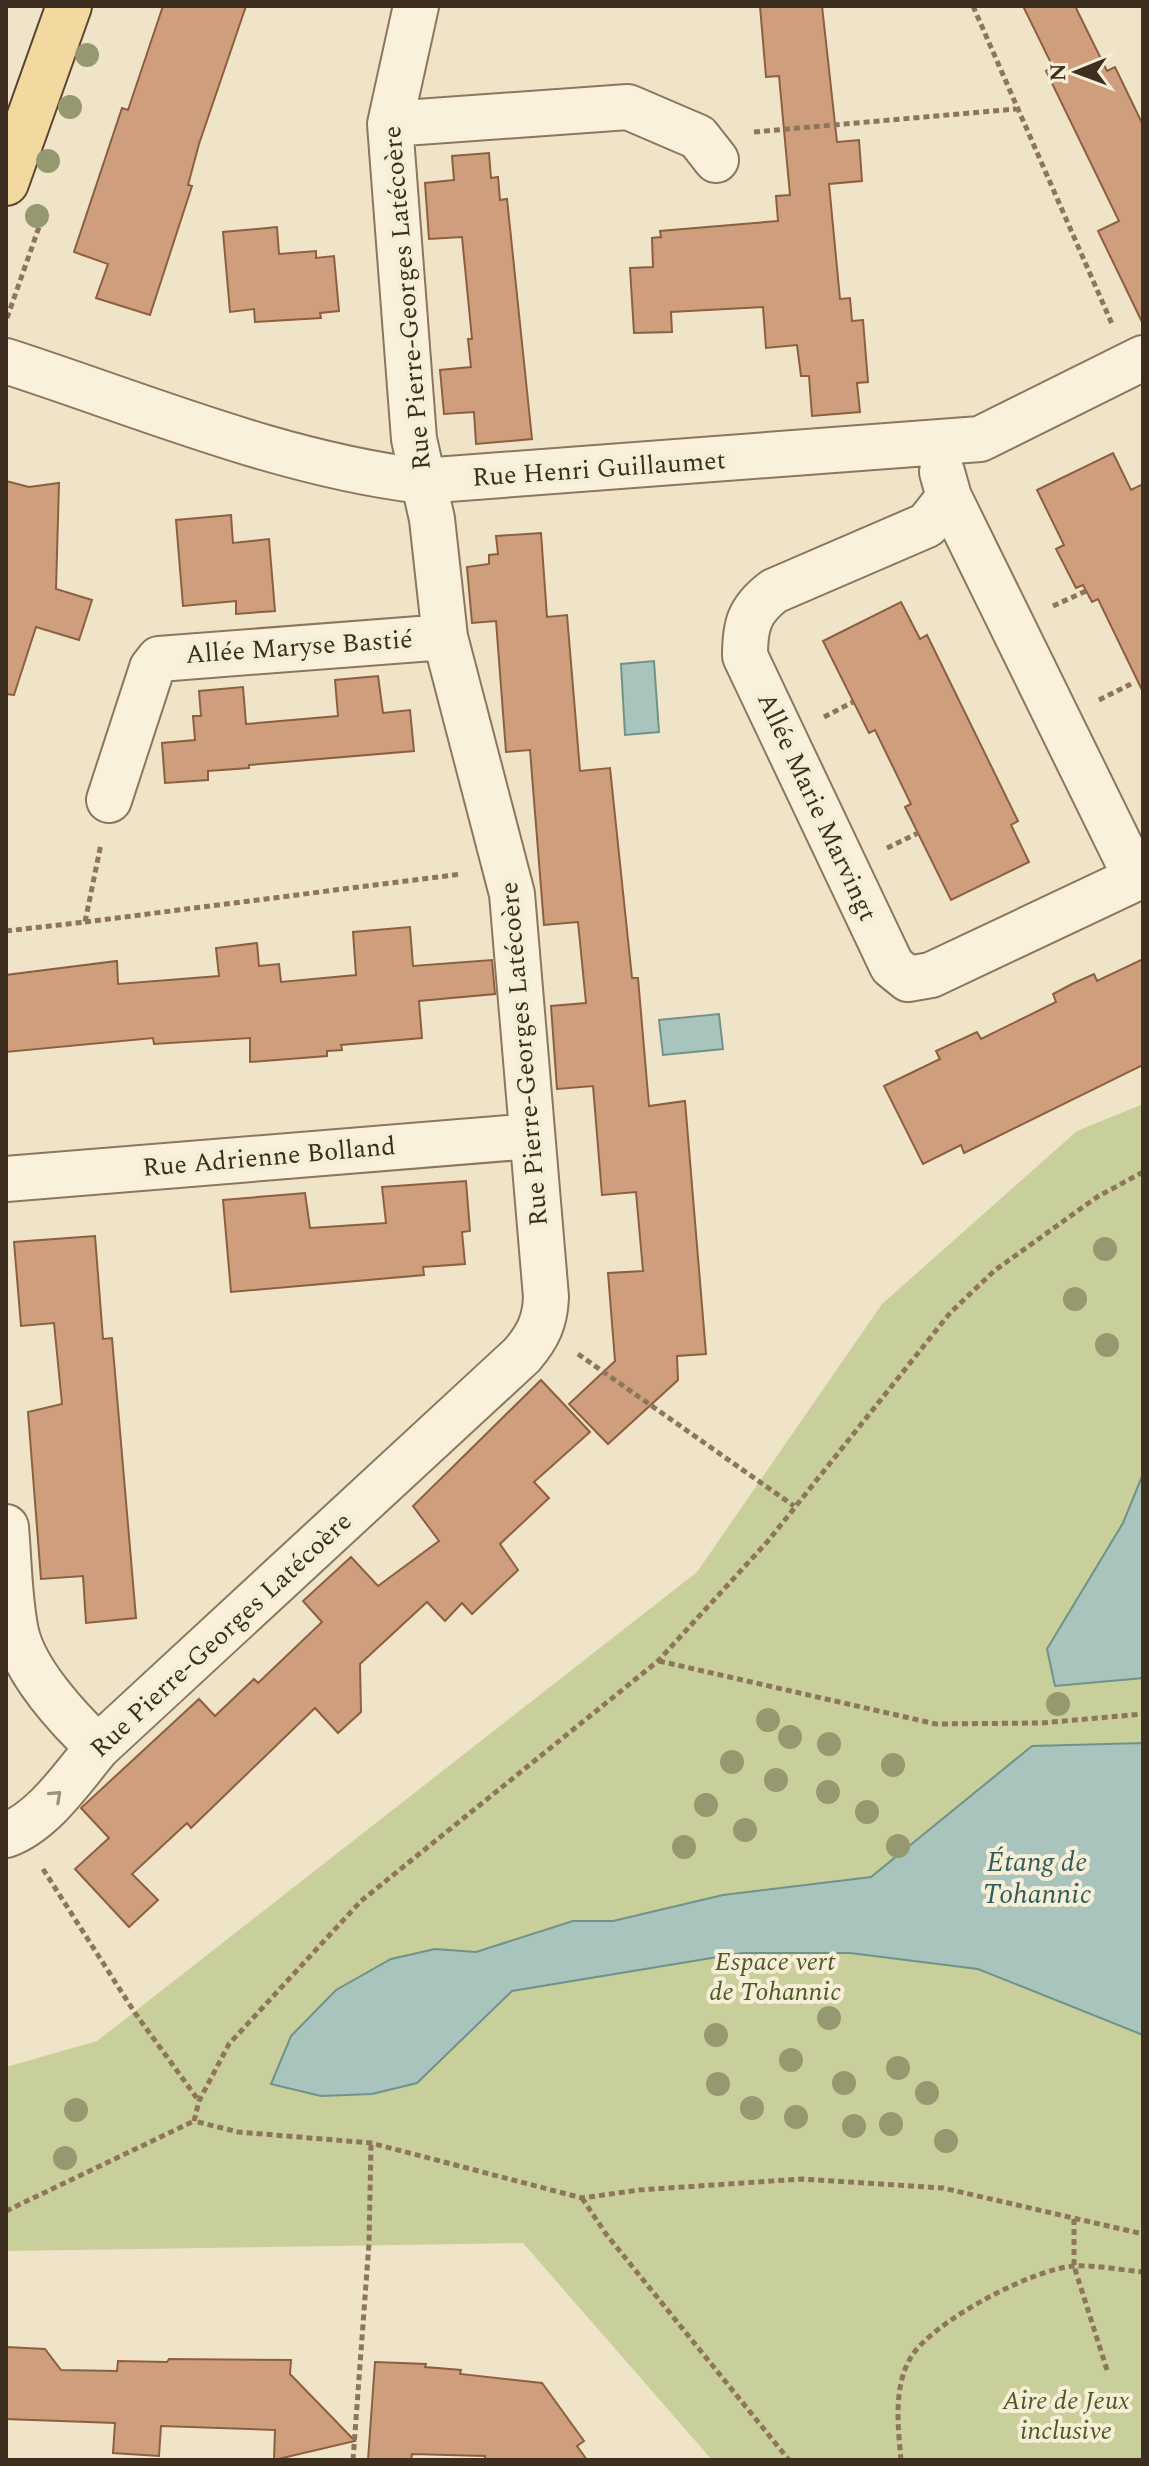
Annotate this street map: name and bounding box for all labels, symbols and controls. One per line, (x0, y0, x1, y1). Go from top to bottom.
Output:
north arrow (1037, 32, 1117, 112)
text: N (1042, 63, 1075, 82)
street label: Rue Pierre-Georges Latécoère (372, 124, 442, 472)
street label: Rue Henri Guillaumet (471, 440, 727, 498)
street label: Allée Maryse Bastié (184, 619, 414, 675)
street label: Allée Marie Marvingt (746, 686, 888, 928)
street label: Rue Pierre-Georges Latécoère (489, 880, 559, 1228)
street label: Rue Adrienne Bolland (141, 1126, 397, 1188)
street label: Rue Pierre-Georges Latécoère (81, 1503, 361, 1767)
one-way arrow (47, 1790, 61, 1805)
water label: Étang de Tohannic (983, 1841, 1091, 1916)
park label: Espace vert de Tohannic (709, 1942, 841, 2012)
park label: Aire de Jeux inclusive (1001, 2381, 1130, 2451)

